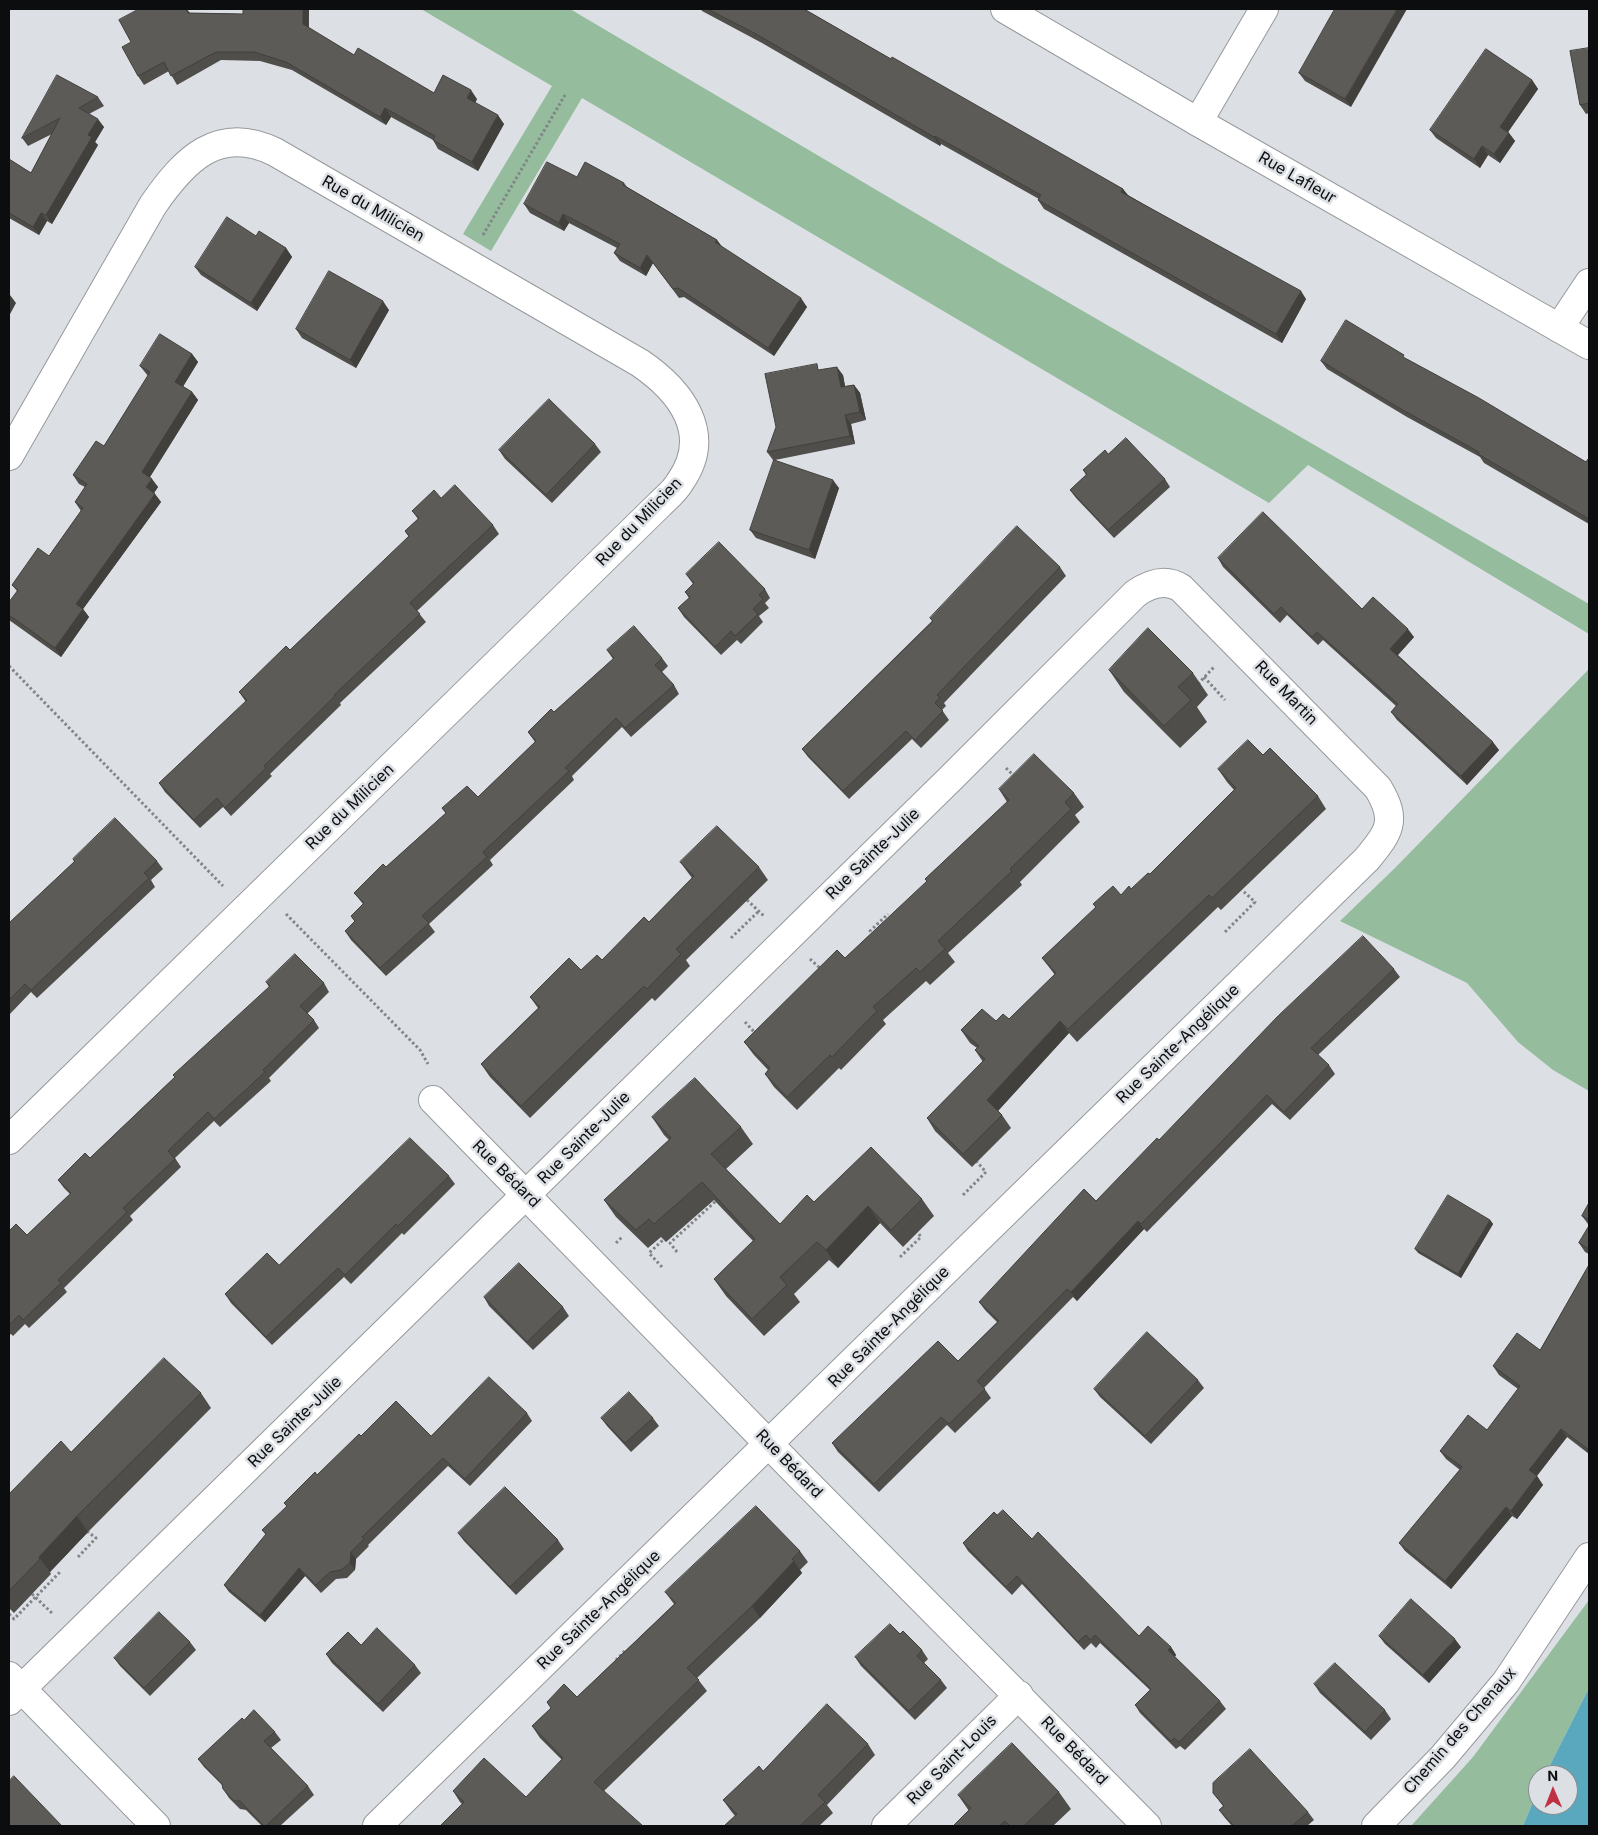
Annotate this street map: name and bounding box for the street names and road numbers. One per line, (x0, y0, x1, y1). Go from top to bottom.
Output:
street label: Rue Lafleur (1255, 148, 1339, 208)
street label: Rue du Milicien (318, 172, 428, 246)
street label: Rue du Milicien (592, 474, 686, 570)
street label: Rue Martin (1251, 657, 1321, 729)
street label: Rue du Milicien (302, 760, 398, 854)
street label: Rue Sainte-Julie (822, 804, 924, 904)
street label: Rue Sainte-Angélique (1113, 980, 1243, 1108)
street label: Rue Sainte-Julie (534, 1088, 634, 1188)
street label: Rue Bédard (468, 1136, 544, 1212)
street label: Rue Sainte-Angélique (824, 1262, 954, 1392)
street label: Rue Sainte-Julie (244, 1372, 346, 1472)
street label: Rue Bédard (752, 1426, 826, 1502)
street label: Rue Sainte-Angélique (534, 1546, 664, 1674)
street label: Chemin des Chenaux (1400, 1664, 1520, 1798)
street label: Rue Saint-Louis (903, 1711, 1001, 1809)
street label: Rue Bédard (1037, 1713, 1111, 1789)

